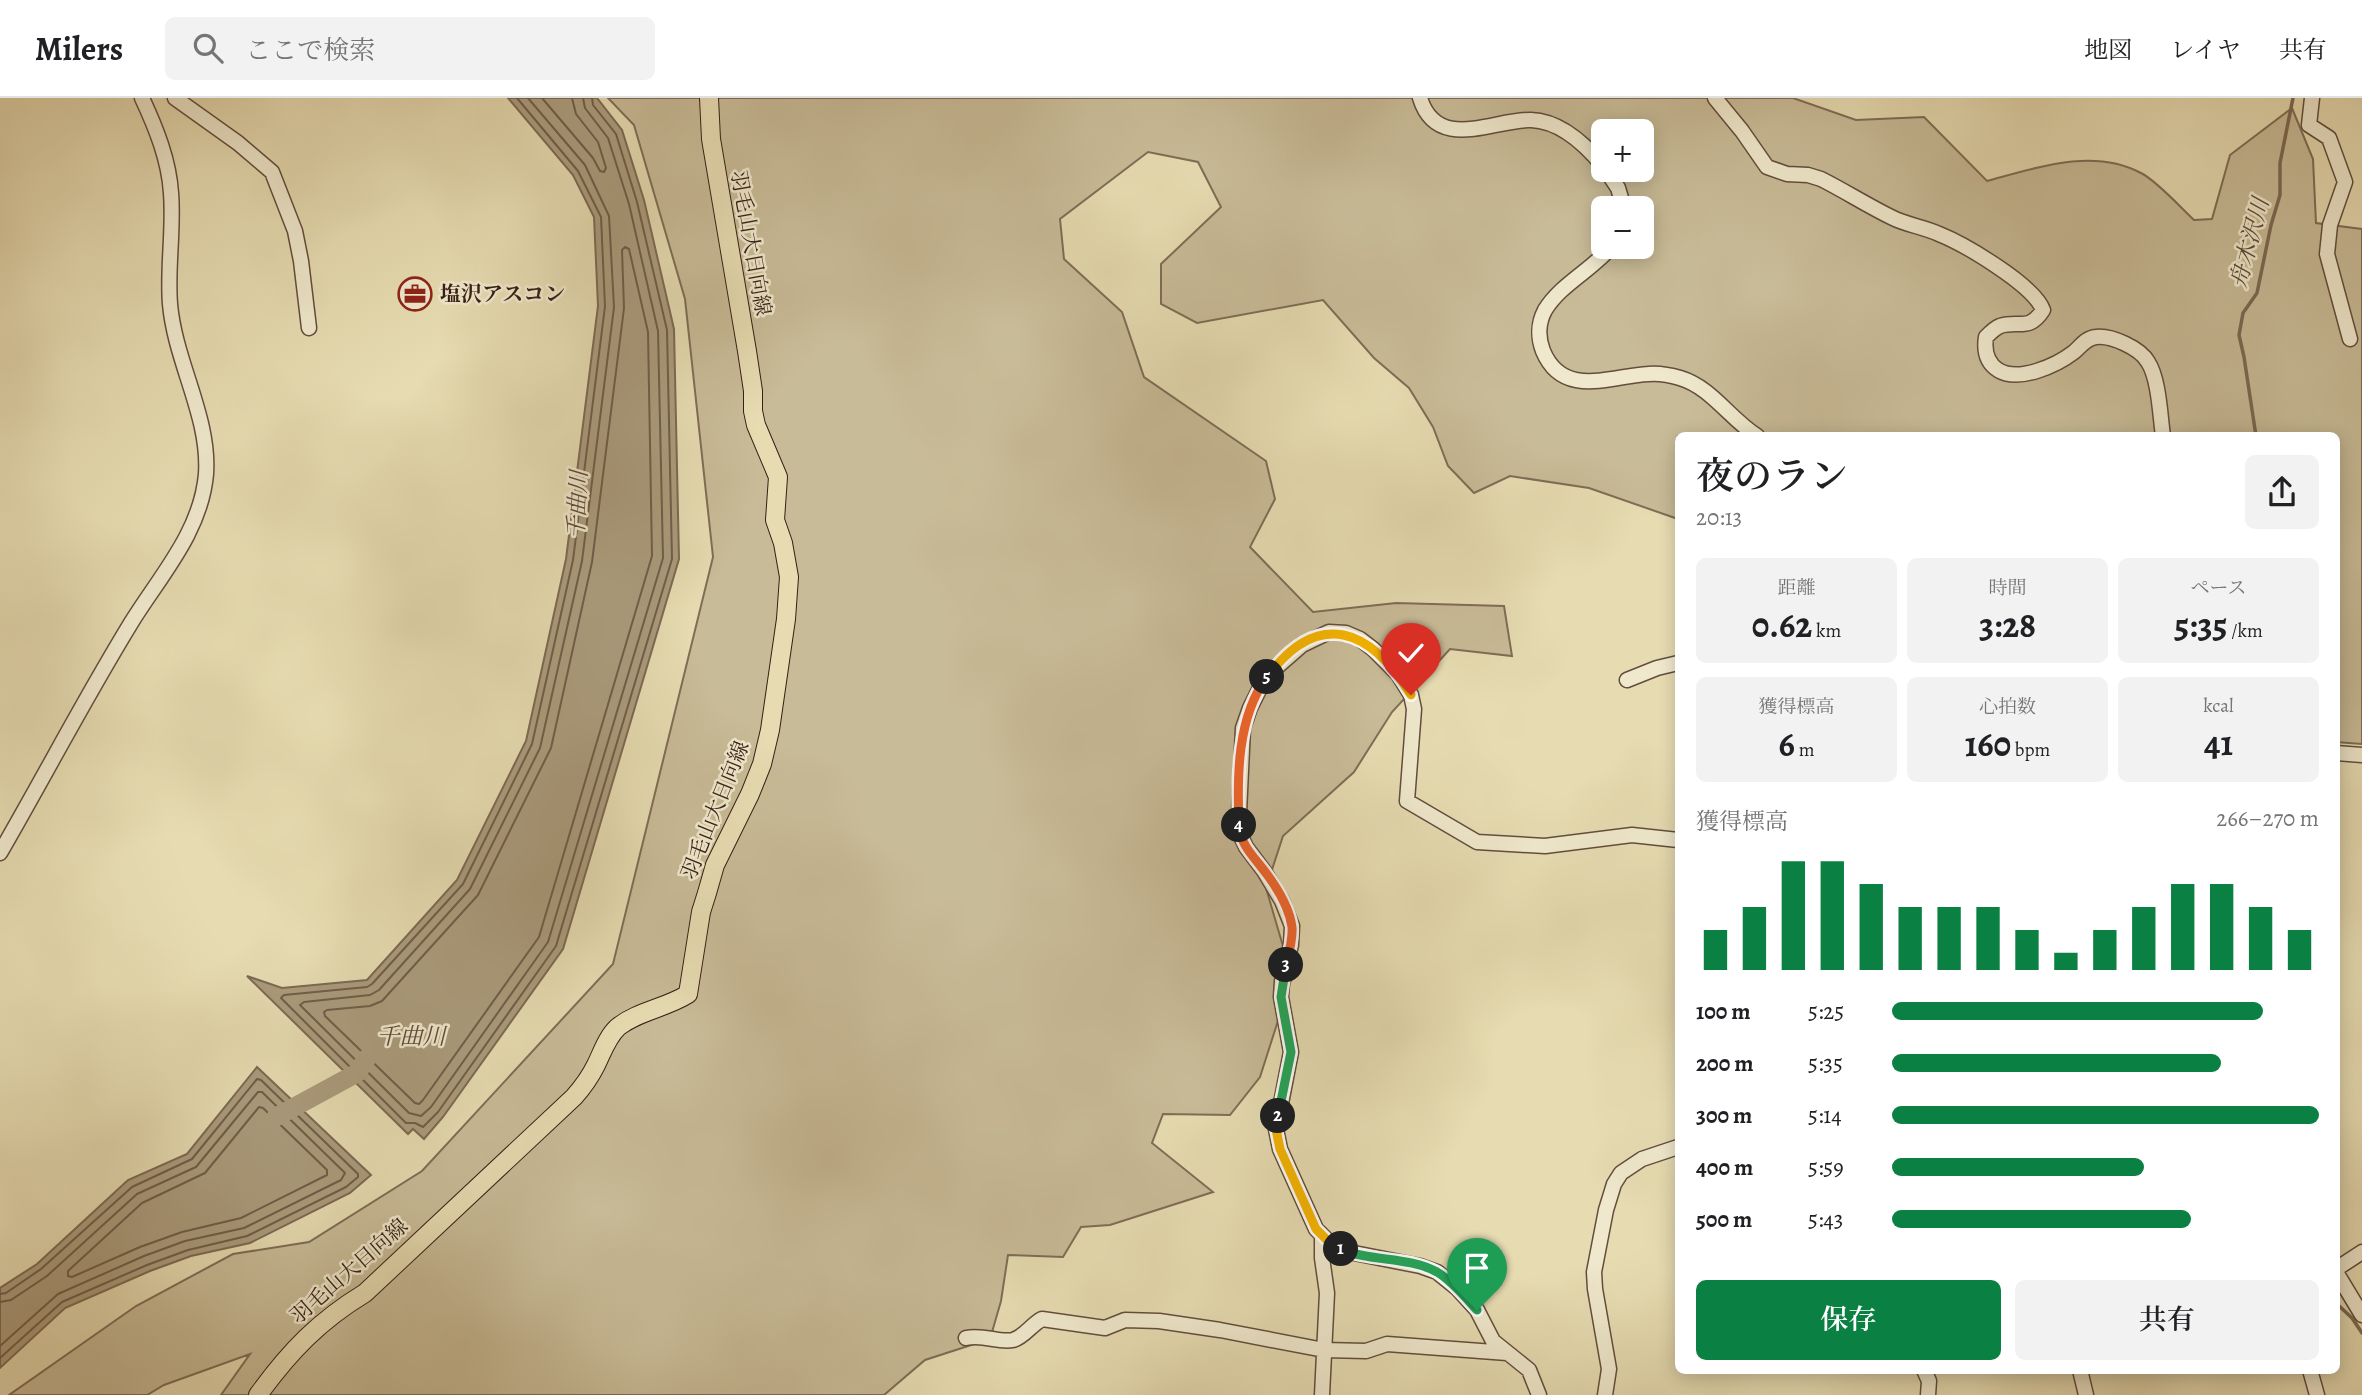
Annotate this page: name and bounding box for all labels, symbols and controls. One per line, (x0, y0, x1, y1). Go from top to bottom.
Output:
search box (165, 17, 655, 80)
text: Milers (35, 26, 123, 71)
icon: search (189, 29, 227, 67)
text: ここで検索 (245, 33, 375, 68)
text: 地図 (2084, 34, 2132, 66)
text: レイヤ (2170, 34, 2241, 66)
text: 共有 (2279, 34, 2327, 66)
map controls (1591, 119, 1654, 259)
button: + (1591, 119, 1654, 182)
street label: 羽毛山大日向線 (724, 168, 778, 318)
water label: 舟木沢川 (2223, 192, 2277, 292)
button: − (1591, 196, 1654, 259)
office icon: 塩沢アスコン (396, 275, 434, 313)
place label: 塩沢アスコン (440, 280, 565, 308)
text: 夜のラン (1696, 450, 1848, 502)
button: share (2245, 455, 2319, 529)
water label: 千曲川 (560, 467, 595, 540)
text: 20:13 (1696, 502, 1742, 533)
text: 距離 (1777, 575, 1816, 601)
text: 時間 (1988, 575, 2027, 601)
text: ペース (2190, 575, 2247, 601)
text: 0.62 (1752, 601, 1812, 649)
text: 3:28 (1979, 601, 2036, 649)
text: 5:35 (2174, 601, 2228, 649)
text: km (1812, 618, 1841, 644)
text: /km (2228, 618, 2263, 644)
pin (1381, 623, 1441, 695)
icon: check (1392, 634, 1430, 672)
pin: 5 (1250, 660, 1284, 694)
text: 5 (1262, 663, 1271, 689)
text: kcal (2203, 693, 2234, 719)
text: 獲得標高 (1758, 694, 1835, 720)
text: 心拍数 (1979, 694, 2036, 720)
text: 41 (2204, 719, 2233, 767)
text: 6 (1779, 720, 1795, 768)
text: 160 (1965, 720, 2011, 768)
street label: 羽毛山大日向線 (674, 737, 756, 883)
text: m (1795, 737, 1814, 763)
text: bpm (2011, 737, 2050, 763)
text: 266–270 m (2216, 803, 2319, 834)
text: 獲得標高 (1696, 806, 1788, 837)
pin: 4 (1222, 808, 1256, 842)
text: 4 (1234, 811, 1243, 837)
pin: 3 (1268, 948, 1304, 982)
text: 3 (1281, 951, 1290, 977)
text: 100 m (1696, 996, 1751, 1027)
text: 5:25 (1808, 996, 1844, 1027)
water label: 千曲川 (377, 1021, 449, 1052)
text: 200 m (1696, 1048, 1754, 1079)
text: 5:35 (1808, 1048, 1843, 1079)
pin: 2 (1260, 1098, 1296, 1134)
text: 300 m (1696, 1100, 1752, 1131)
text: 5:14 (1808, 1100, 1842, 1131)
text: 2 (1273, 1102, 1282, 1128)
text: 400 m (1696, 1152, 1753, 1183)
text: 5:59 (1808, 1152, 1844, 1183)
text: 500 m (1696, 1204, 1752, 1235)
text: 5:43 (1808, 1204, 1843, 1235)
street label: 羽毛山大日向線 (284, 1212, 414, 1330)
pin: 1 (1324, 1232, 1358, 1266)
text: 1 (1337, 1235, 1344, 1261)
pin (1447, 1238, 1507, 1310)
icon: arrive (1458, 1249, 1496, 1287)
button: 保存 (1696, 1280, 2001, 1360)
button: 共有 (2015, 1280, 2319, 1360)

